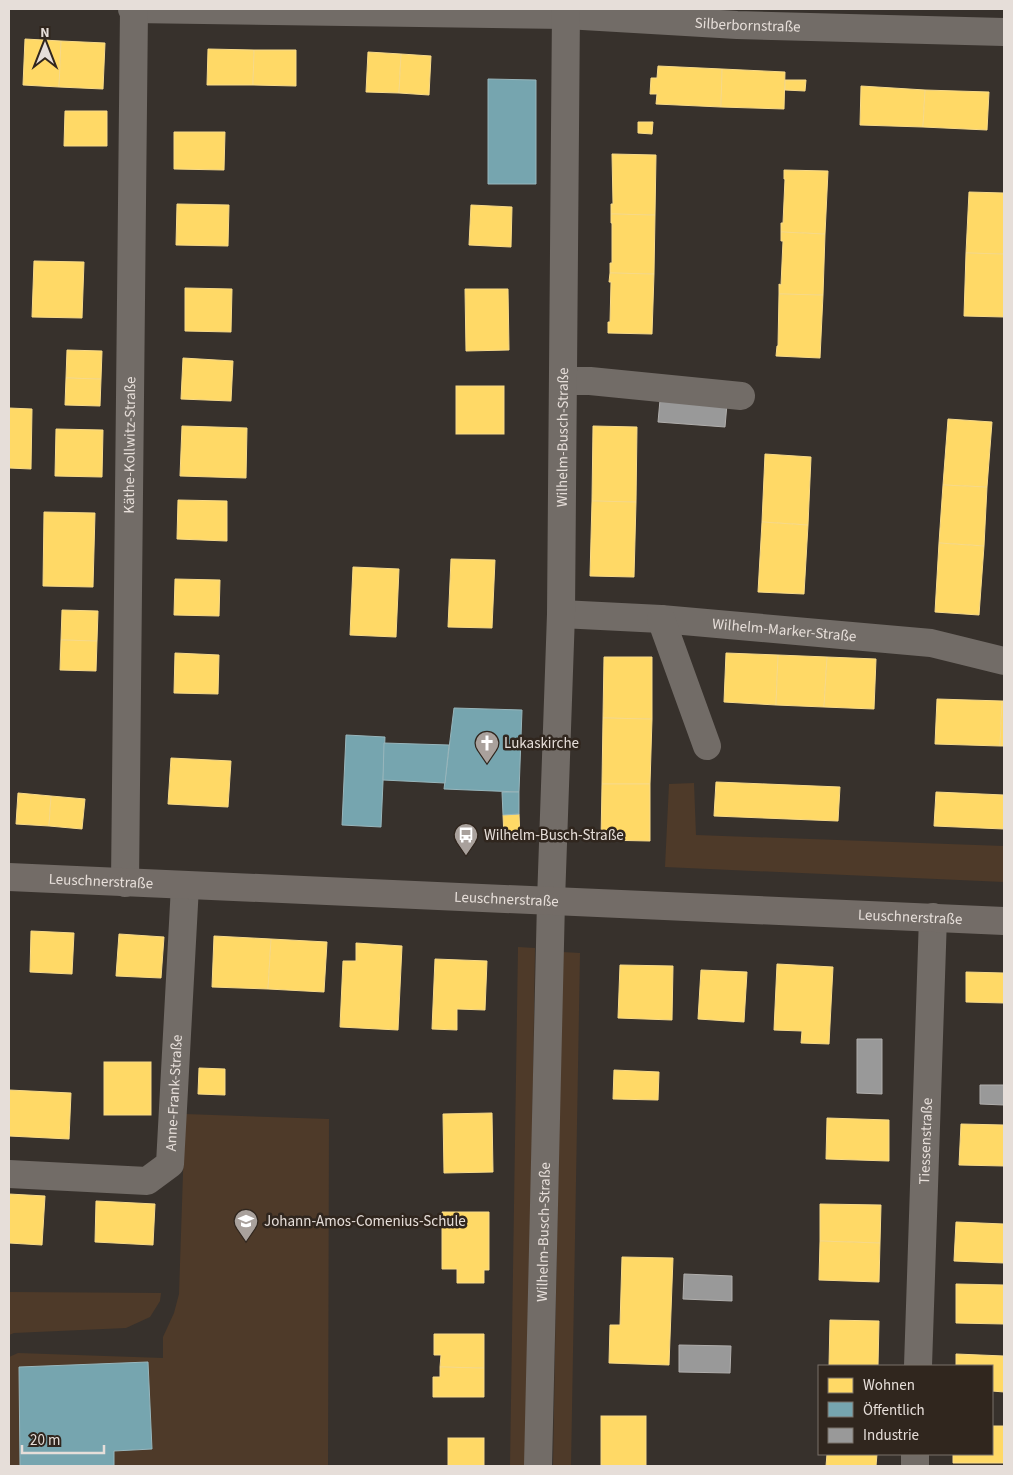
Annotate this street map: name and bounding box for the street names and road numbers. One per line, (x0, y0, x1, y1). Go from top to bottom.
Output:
street label: Silberbornstraße (694, 13, 801, 38)
street label: Wilhelm-Busch-Straße (552, 367, 574, 507)
street label: Käthe-Kollwitz-Straße (119, 376, 141, 514)
street label: Wilhelm-Marker-Straße (711, 614, 857, 647)
street label: Leuschnerstraße (48, 869, 154, 894)
street label: Leuschnerstraße (454, 887, 559, 912)
street label: Leuschnerstraße (857, 905, 963, 930)
street label: Anne-Frank-Straße (161, 1034, 188, 1152)
street label: Tiessenstraße (914, 1097, 938, 1185)
street label: Wilhelm-Busch-Straße (532, 1162, 556, 1302)

